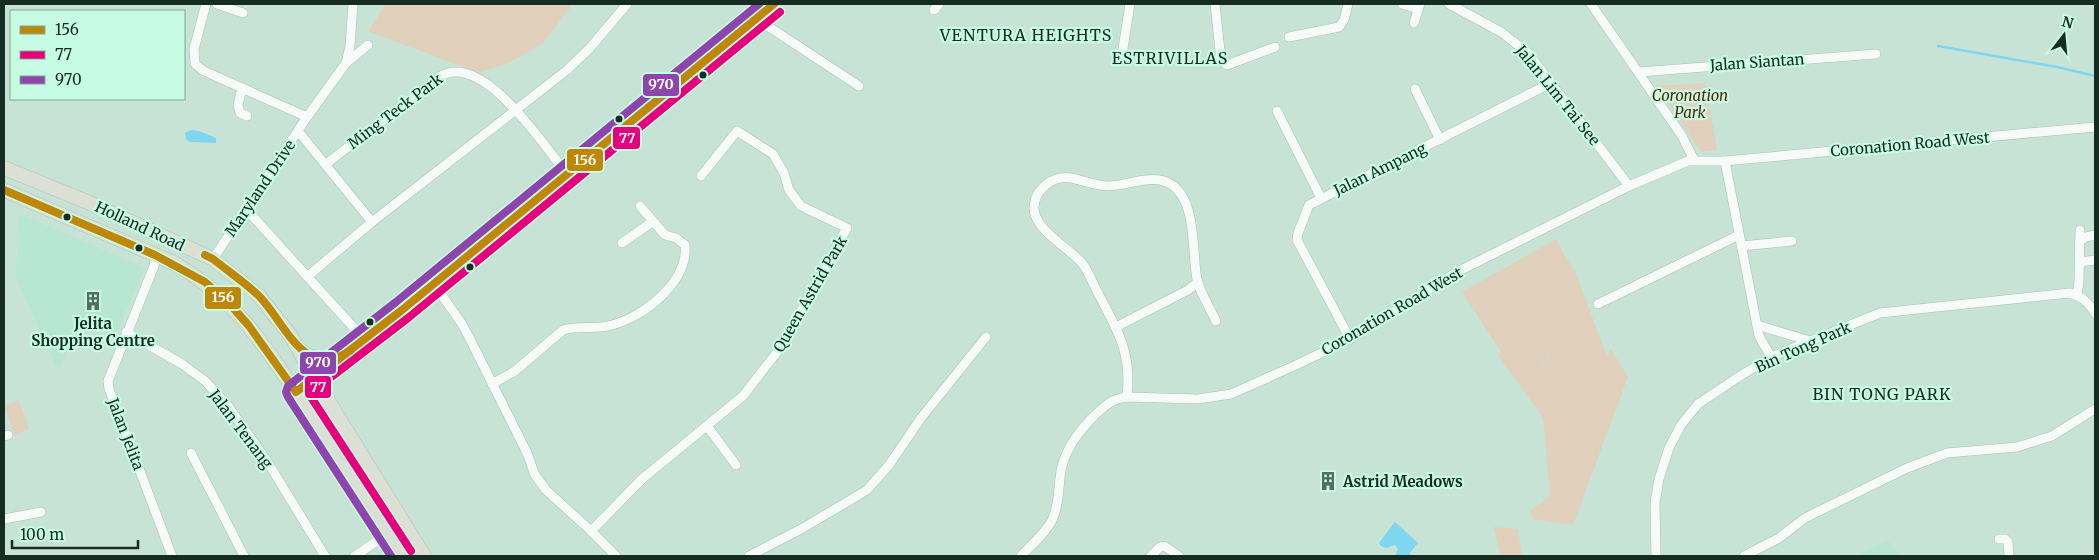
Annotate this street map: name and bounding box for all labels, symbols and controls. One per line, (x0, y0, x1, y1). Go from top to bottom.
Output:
legend (10, 10, 185, 100)
north arrow (2039, 10, 2089, 60)
text: N (2060, 12, 2075, 33)
text: 156 (55, 20, 79, 39)
district label: VENTURA HEIGHTS (939, 25, 1112, 45)
street label: Jalan Lim Tai See (1511, 40, 1604, 149)
text: 77 (55, 45, 72, 64)
district label: ESTRIVILLAS (1112, 48, 1228, 68)
street label: Jalan Siantan (1708, 49, 1805, 75)
street label: Ming Teck Park (344, 69, 447, 153)
text: 970 (55, 70, 82, 89)
unlabelled marker (698, 70, 708, 80)
line badge: 970 (642, 73, 680, 97)
text: 970 (648, 75, 674, 93)
park label: Coronation Park (1652, 86, 1728, 122)
unlabelled marker (614, 114, 624, 124)
line badge: 77 (612, 126, 641, 150)
street label: Coronation Road West (1830, 128, 1990, 160)
text: 77 (619, 129, 635, 147)
street label: Maryland Drive (221, 136, 299, 240)
street label: Jalan Ampang (1330, 138, 1430, 200)
line badge: 156 (566, 148, 604, 172)
text: 156 (574, 151, 597, 169)
street label: Holland Road (92, 197, 188, 255)
unlabelled marker (62, 212, 72, 222)
street label: Queen Astrid Park (769, 232, 851, 356)
unlabelled marker (134, 243, 144, 253)
unlabelled marker (465, 262, 475, 272)
street label: Coronation Road West (1318, 263, 1466, 359)
line badge: 156 (204, 286, 242, 310)
text: 156 (212, 288, 235, 306)
building icon: Jelita Shopping Centre (82, 290, 104, 312)
place label: Jelita Shopping Centre (31, 314, 155, 350)
unlabelled marker (365, 317, 375, 327)
street label: Bin Tong Park (1752, 317, 1854, 377)
line badge: 970 (299, 351, 337, 375)
text: 970 (305, 353, 331, 371)
line badge: 77 (304, 375, 332, 399)
text: 77 (310, 378, 326, 396)
district label: BIN TONG PARK (1813, 384, 1951, 404)
street label: Jalan Tenang (205, 385, 277, 472)
street label: Jalan Jelita (103, 394, 148, 473)
building icon: Astrid Meadows (1317, 470, 1339, 492)
place label: Astrid Meadows (1342, 472, 1463, 491)
scale bar (12, 518, 139, 550)
text: 100 m (20, 525, 64, 544)

